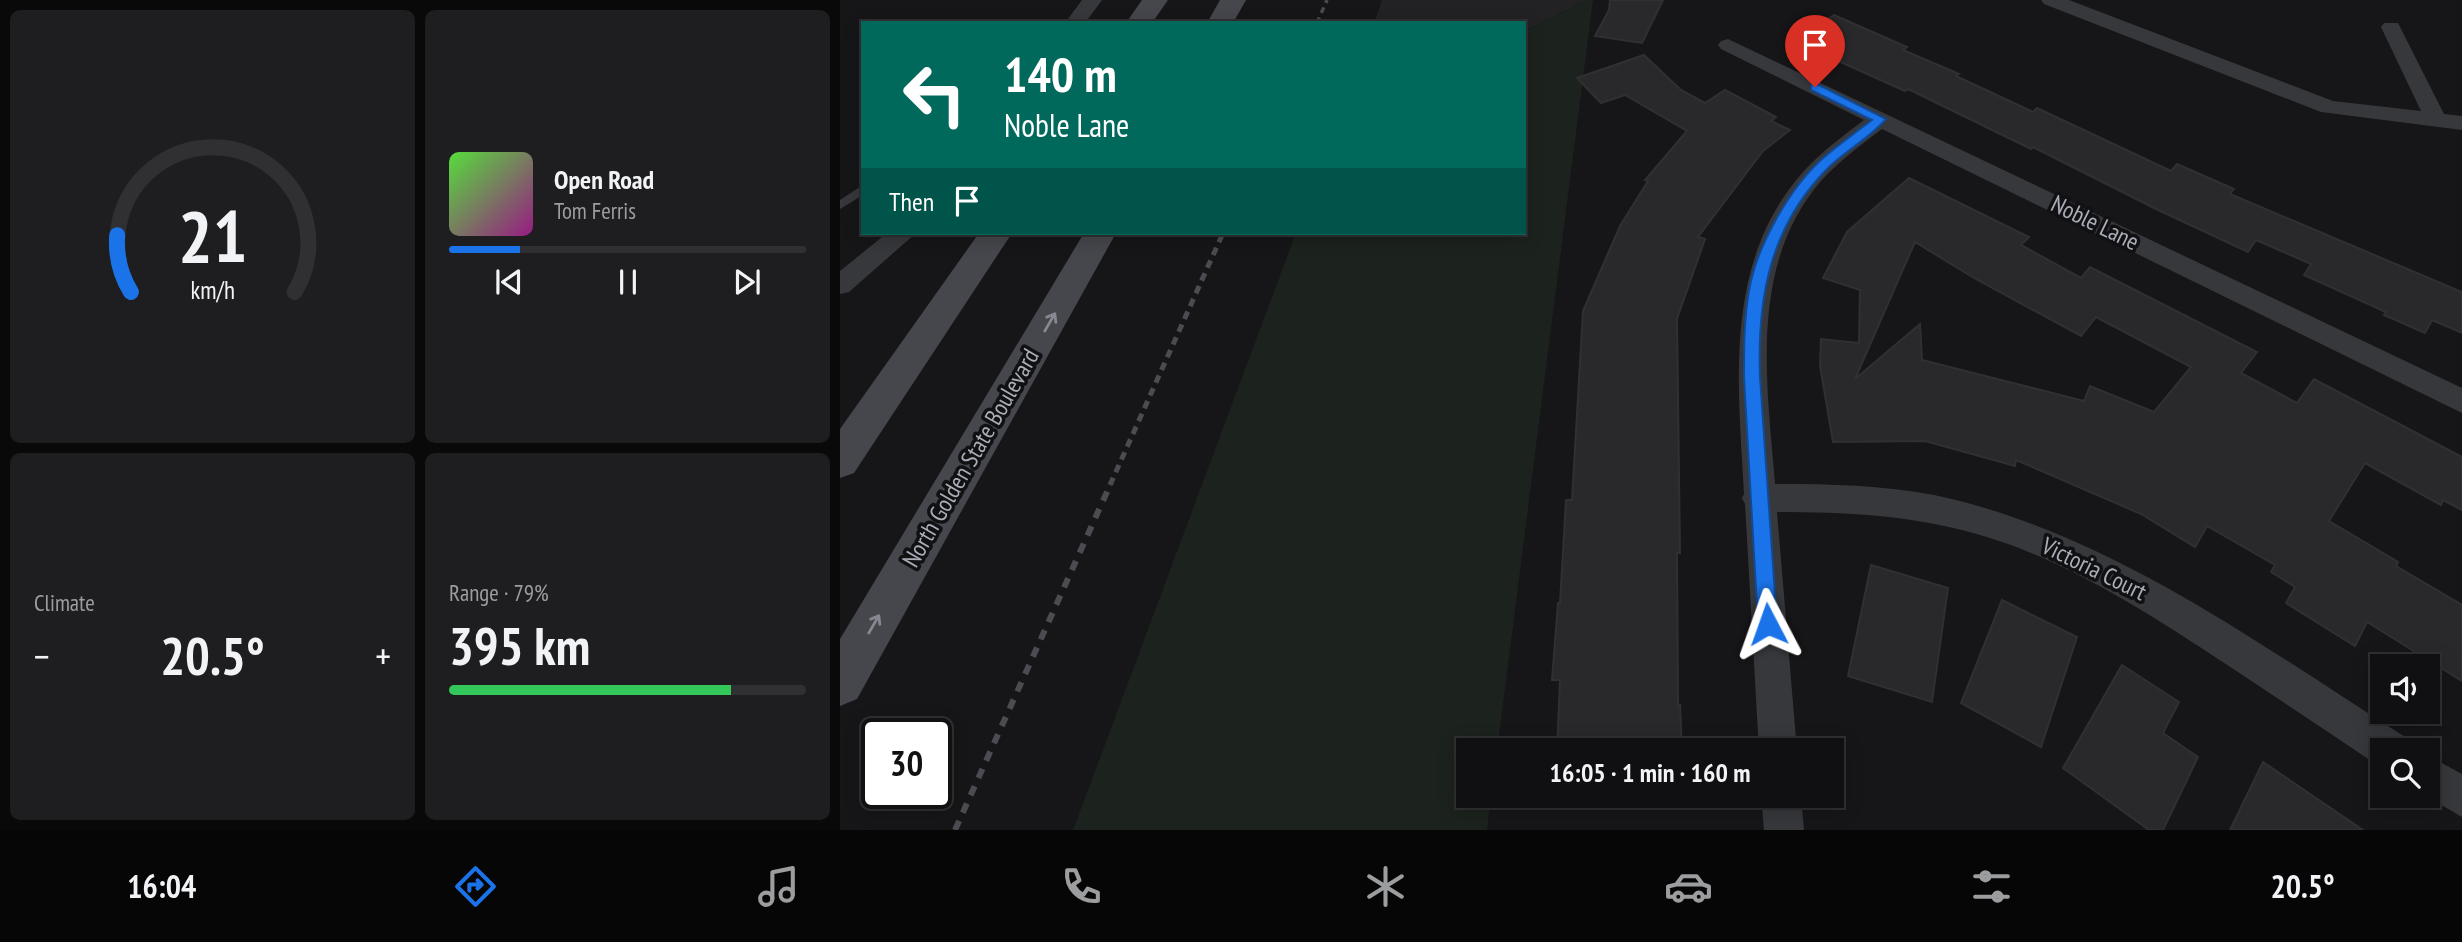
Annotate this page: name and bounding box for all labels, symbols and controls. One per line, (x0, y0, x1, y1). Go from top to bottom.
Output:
pin (1785, 15, 1845, 87)
icon: arrive (1796, 26, 1834, 64)
text: 140 m (1004, 42, 1117, 106)
icon: left (889, 49, 980, 140)
text: Noble Lane (1004, 104, 1129, 146)
text: Open Road (554, 163, 654, 196)
icon: arrive (948, 182, 986, 220)
text: Then (889, 185, 934, 218)
street label: Noble Lane (2046, 188, 2144, 257)
text: 21 (178, 189, 247, 283)
text: Tom Ferris (554, 196, 636, 225)
icon: previous (490, 263, 528, 301)
icon: pause (609, 263, 647, 301)
icon: next (728, 263, 766, 301)
text: km/h (190, 274, 235, 306)
one-way arrow (1043, 312, 1057, 332)
street label: North Golden State Boulevard (895, 343, 1046, 573)
street label: Victoria Court (2036, 529, 2152, 607)
text: Range · 79% (449, 578, 549, 607)
position arrow (1731, 587, 1805, 661)
text: Climate (34, 588, 95, 617)
text: 395 km (449, 612, 590, 679)
one-way arrow (867, 615, 881, 635)
text: 20.5° (160, 622, 265, 689)
text: − (34, 631, 50, 680)
text: + (375, 631, 391, 680)
map controls (2370, 654, 2440, 808)
button: sound (2370, 654, 2440, 724)
speed limit sign: 30 (861, 718, 952, 809)
button: search (2370, 738, 2440, 808)
text: 16:05 · 1 min · 160 m (1550, 756, 1750, 789)
icon: directions (451, 862, 500, 911)
icon: music (754, 862, 803, 911)
icon: phone (1057, 862, 1106, 911)
icon: climate (1361, 862, 1410, 911)
icon: car (1664, 862, 1713, 911)
icon: filters (1967, 862, 2016, 911)
text: 16:04 (127, 865, 196, 907)
text: 20.5° (2270, 865, 2335, 907)

